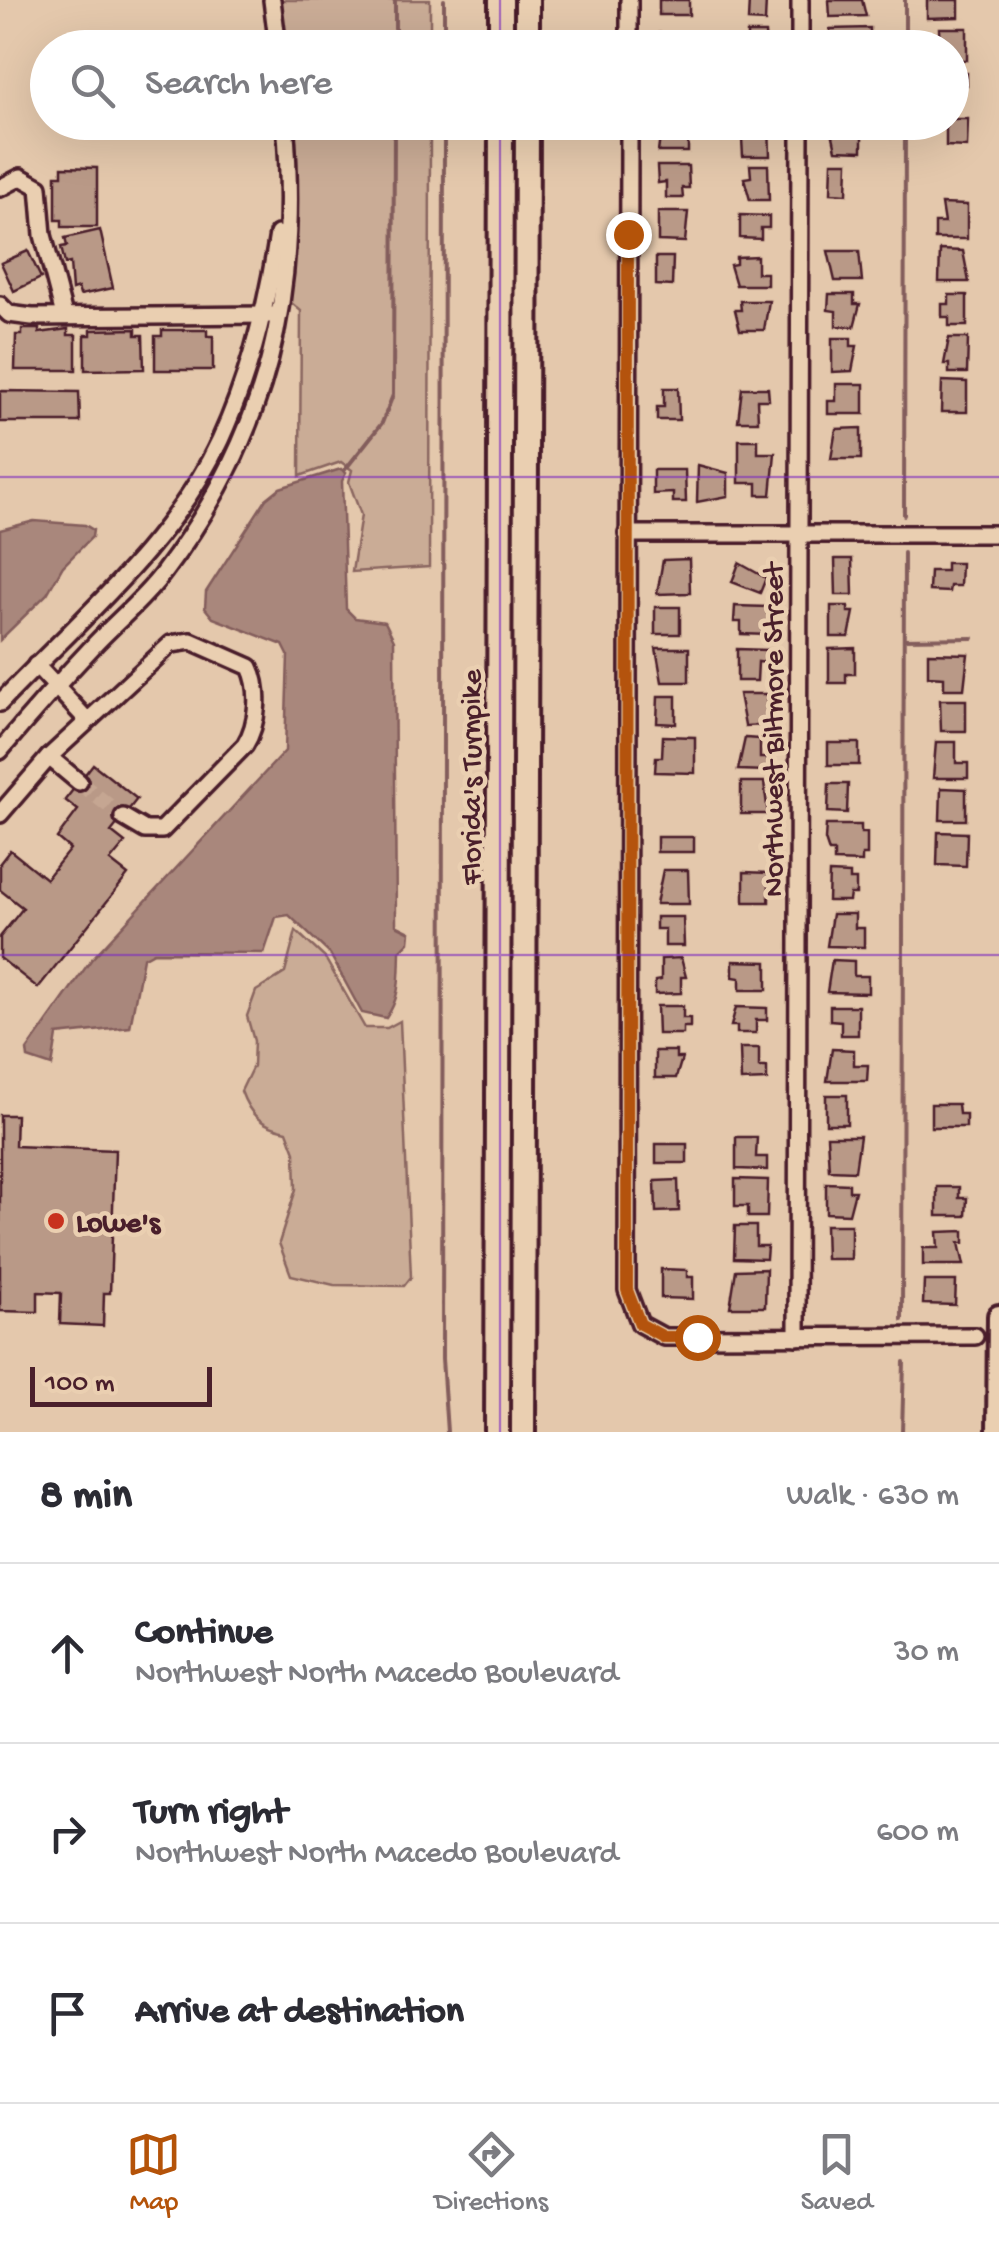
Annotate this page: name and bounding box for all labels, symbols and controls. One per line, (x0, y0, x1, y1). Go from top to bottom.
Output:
search box (30, 30, 969, 140)
icon: search (65, 58, 120, 113)
text: Search here (145, 63, 332, 107)
route end (606, 212, 652, 258)
street label: Northwest Biltmore Street (759, 560, 794, 897)
street label: Florida's Turnpike (457, 669, 492, 886)
place label: Lowe's (76, 1208, 162, 1243)
marker: Lowe's (45, 1210, 67, 1232)
route start (675, 1315, 721, 1361)
scale bar (30, 1362, 212, 1406)
text: 100 m (45, 1368, 115, 1401)
text: 8 min (40, 1473, 132, 1522)
text: Walk · 630 m (786, 1478, 959, 1516)
text: Continue (135, 1612, 273, 1656)
icon: ahead (40, 1626, 95, 1681)
text: 30 m (894, 1634, 959, 1672)
text: Northwest North Macedo Boulevard (135, 1656, 618, 1694)
text: Turn right (135, 1792, 287, 1836)
icon: right (40, 1806, 95, 1861)
text: 600 m (876, 1814, 959, 1852)
text: Northwest North Macedo Boulevard (135, 1836, 618, 1874)
icon: arrive (40, 1986, 95, 2041)
text: Arrive at destination (135, 1991, 464, 2035)
tab: Map (126, 2127, 181, 2220)
tab: Directions (434, 2127, 548, 2220)
tab: Saved (801, 2127, 873, 2220)

